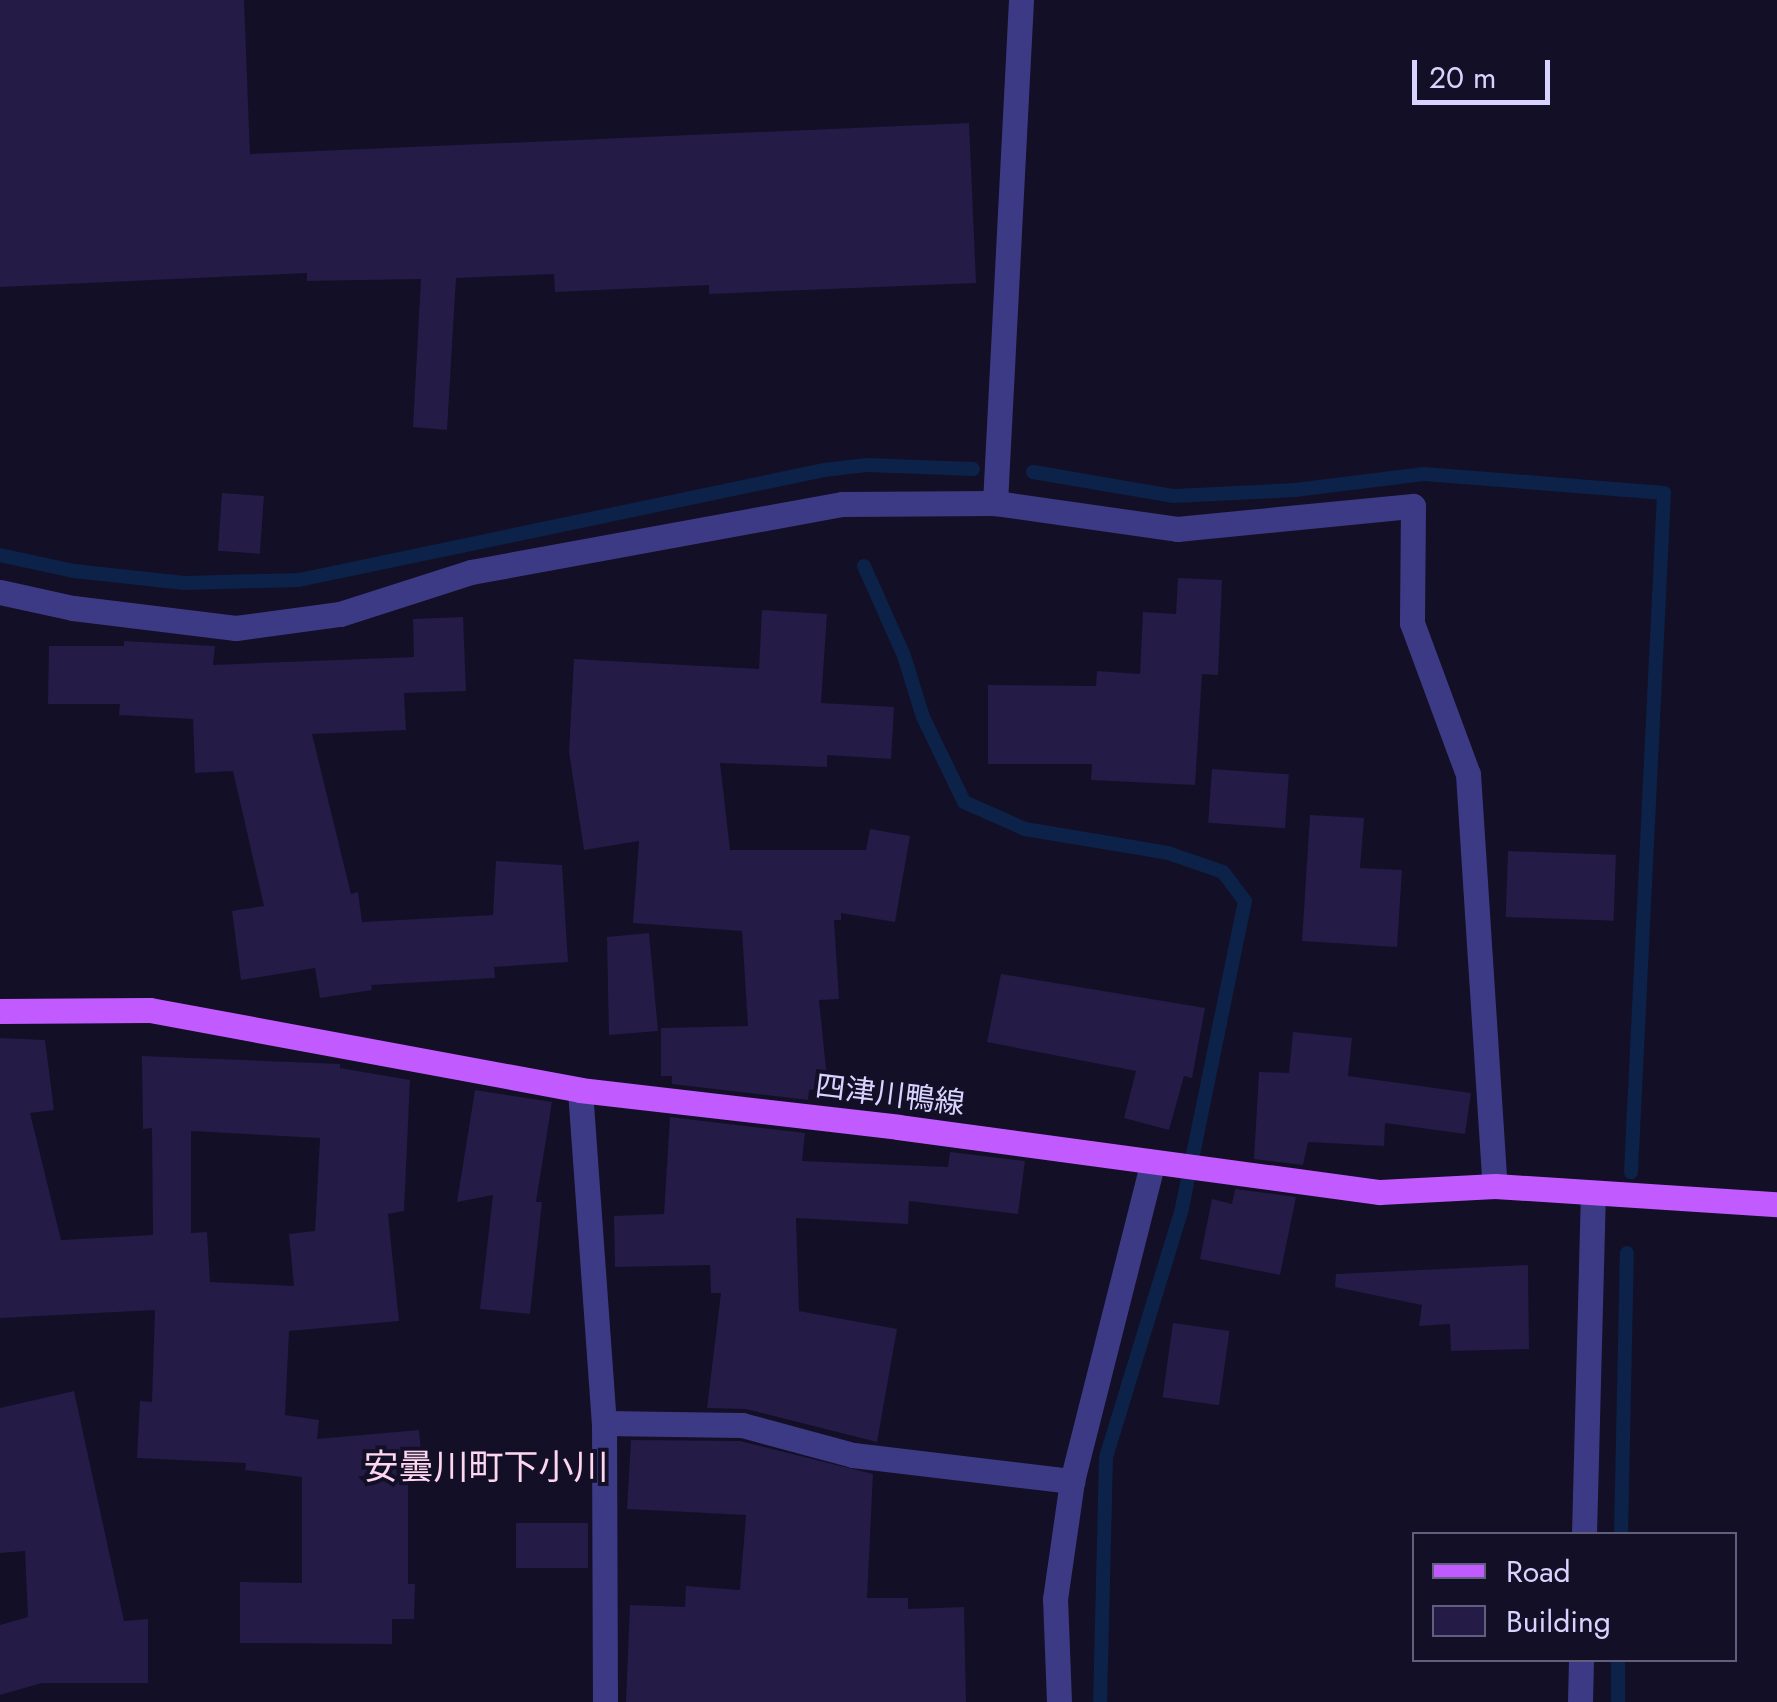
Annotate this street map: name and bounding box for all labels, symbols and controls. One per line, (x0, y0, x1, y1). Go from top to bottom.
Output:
scale bar (1417, 40, 1554, 102)
text: 20 m (1429, 56, 1496, 99)
street label: 四津川鴨線 (813, 1068, 967, 1122)
district label: 安曇川町下小川 (364, 1446, 608, 1488)
legend (1412, 1532, 1737, 1662)
text: Road (1506, 1550, 1571, 1593)
text: Building (1506, 1600, 1611, 1643)

